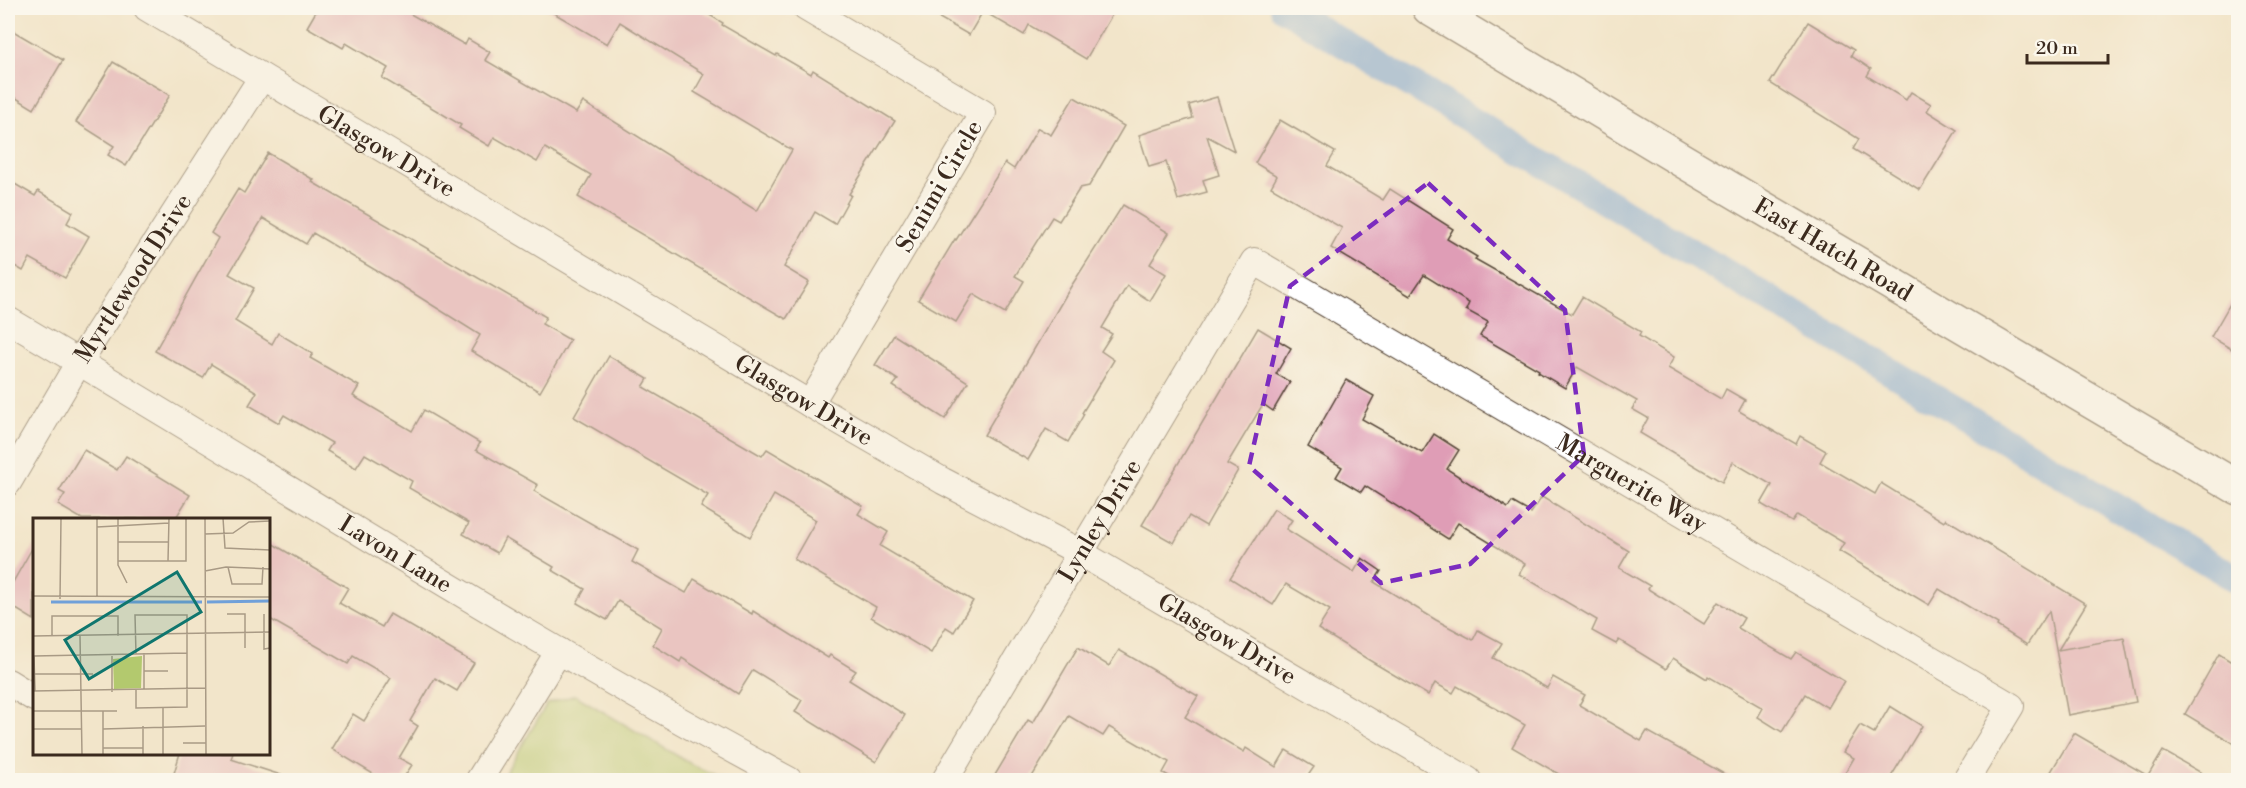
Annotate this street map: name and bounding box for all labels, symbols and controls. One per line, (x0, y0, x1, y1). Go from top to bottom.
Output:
scale bar (2027, 27, 2108, 65)
text: 20 m (2036, 37, 2078, 60)
street label: Glasgow Drive (312, 99, 460, 205)
street label: Senimi Circle (890, 115, 990, 258)
street label: Myrtlewood Drive (68, 188, 199, 369)
street label: East Hatch Road (1748, 192, 1918, 309)
street label: Glasgow Drive (729, 348, 878, 453)
street label: Marguerite Way (1550, 428, 1712, 540)
street label: Lynley Drive (1052, 454, 1149, 588)
street label: Lavon Lane (333, 509, 457, 600)
inset map (33, 518, 270, 755)
street label: Glasgow Drive (1152, 587, 1301, 692)

